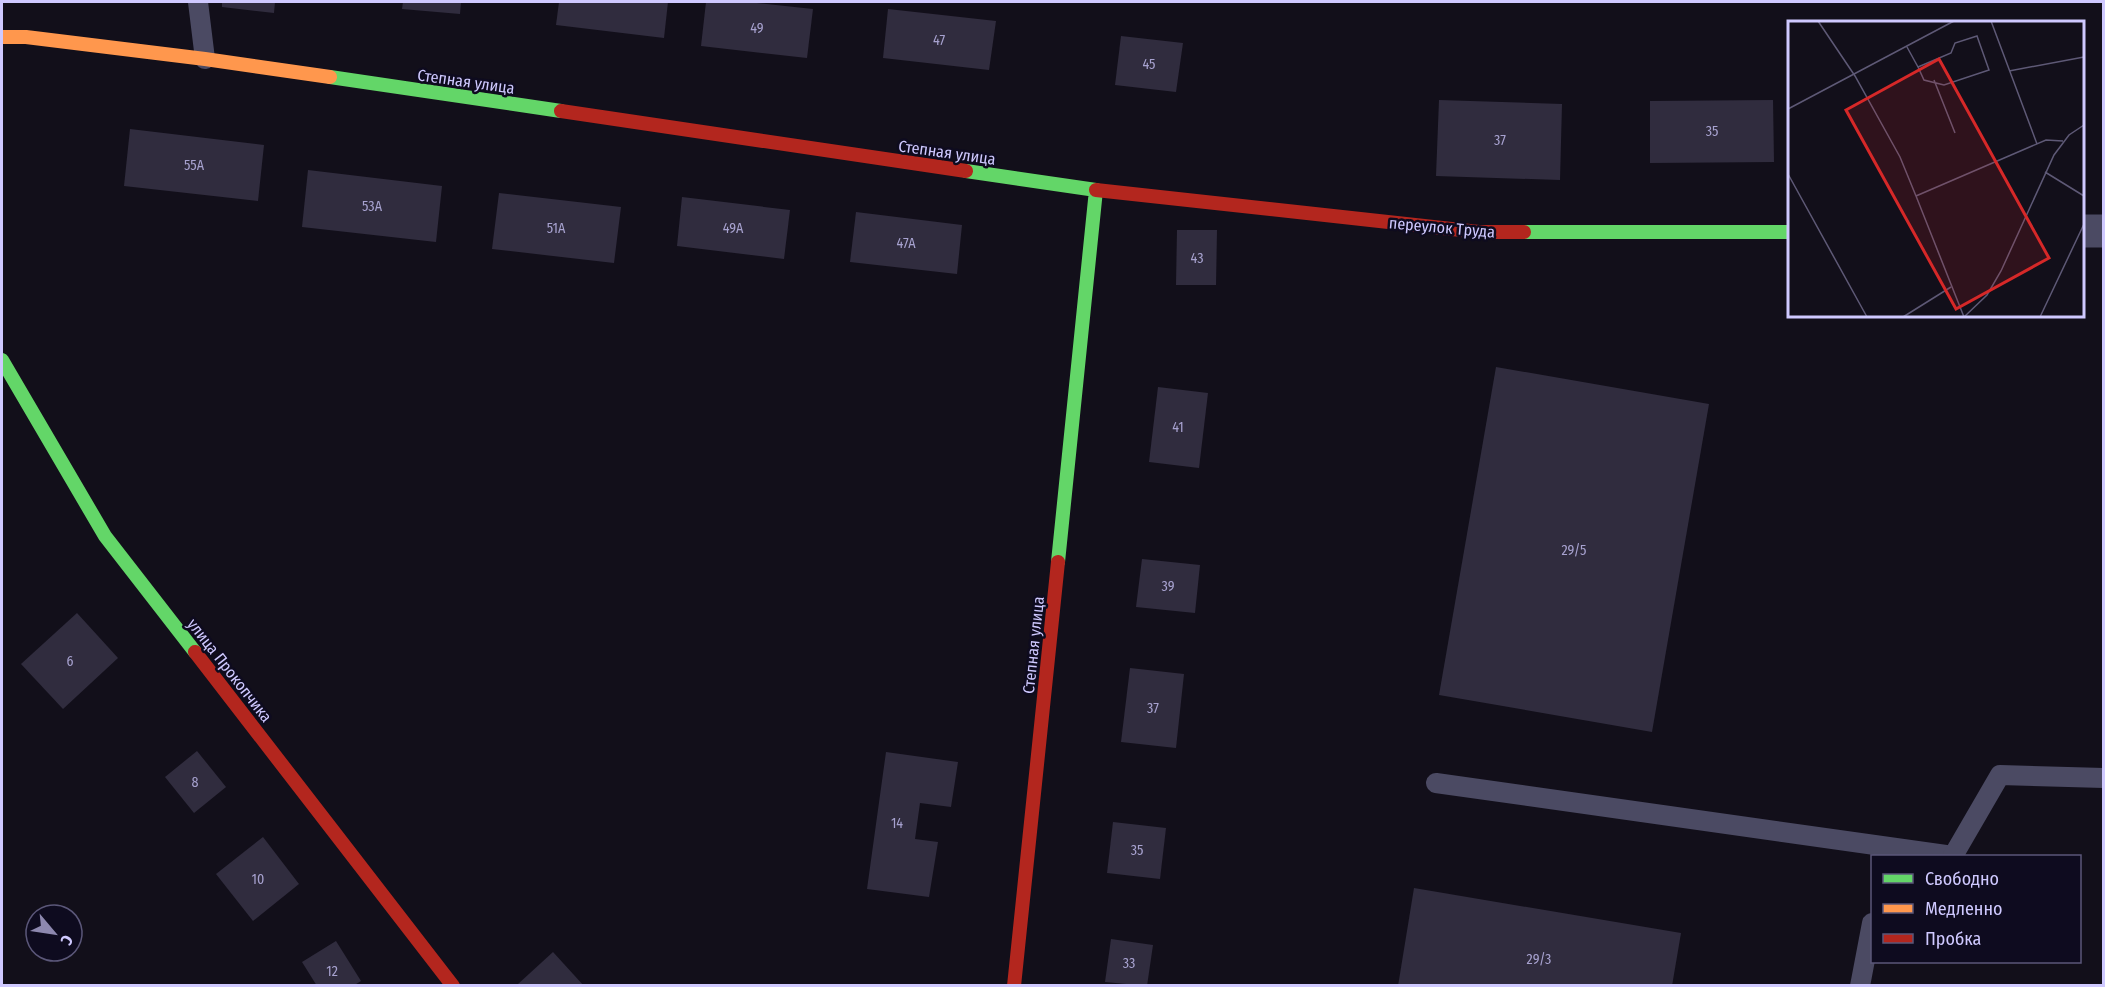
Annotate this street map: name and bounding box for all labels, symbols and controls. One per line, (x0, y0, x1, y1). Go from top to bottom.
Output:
house number: 49 (750, 20, 764, 37)
inset map (1788, 21, 2084, 316)
house number: 47 (933, 32, 945, 49)
house number: 45 (1142, 56, 1156, 73)
street label: Степная улица (416, 65, 516, 98)
house number: 35 (1706, 123, 1718, 140)
house number: 37 (1494, 132, 1506, 149)
street label: Степная улица (897, 136, 997, 169)
house number: 55А (184, 157, 205, 174)
house number: 53А (362, 198, 383, 215)
street label: переулок Труда (1388, 213, 1496, 242)
house number: 51А (547, 220, 566, 237)
house number: 49А (723, 220, 744, 237)
house number: 47А (896, 235, 916, 252)
house number: 43 (1191, 250, 1203, 267)
house number: 41 (1172, 419, 1184, 436)
house number: 29/5 (1561, 542, 1587, 559)
house number: 39 (1162, 578, 1175, 595)
street label: Степная улица (1019, 595, 1048, 695)
street label: улица Прокопчика (183, 615, 276, 726)
house number: 6 (67, 653, 74, 670)
house number: 37 (1147, 700, 1159, 717)
house number: 8 (192, 774, 199, 791)
house number: 14 (891, 815, 903, 832)
house number: 35 (1131, 842, 1143, 859)
legend (1871, 855, 2081, 963)
text: Свободно (1925, 868, 1999, 890)
house number: 10 (252, 871, 264, 888)
text: Медленно (1925, 898, 2003, 920)
north arrow (24, 903, 84, 963)
text: Пробка (1925, 928, 1981, 950)
text: С (56, 932, 77, 949)
house number: 29/3 (1527, 951, 1551, 968)
house number: 33 (1123, 955, 1135, 972)
house number: 12 (326, 963, 338, 980)

